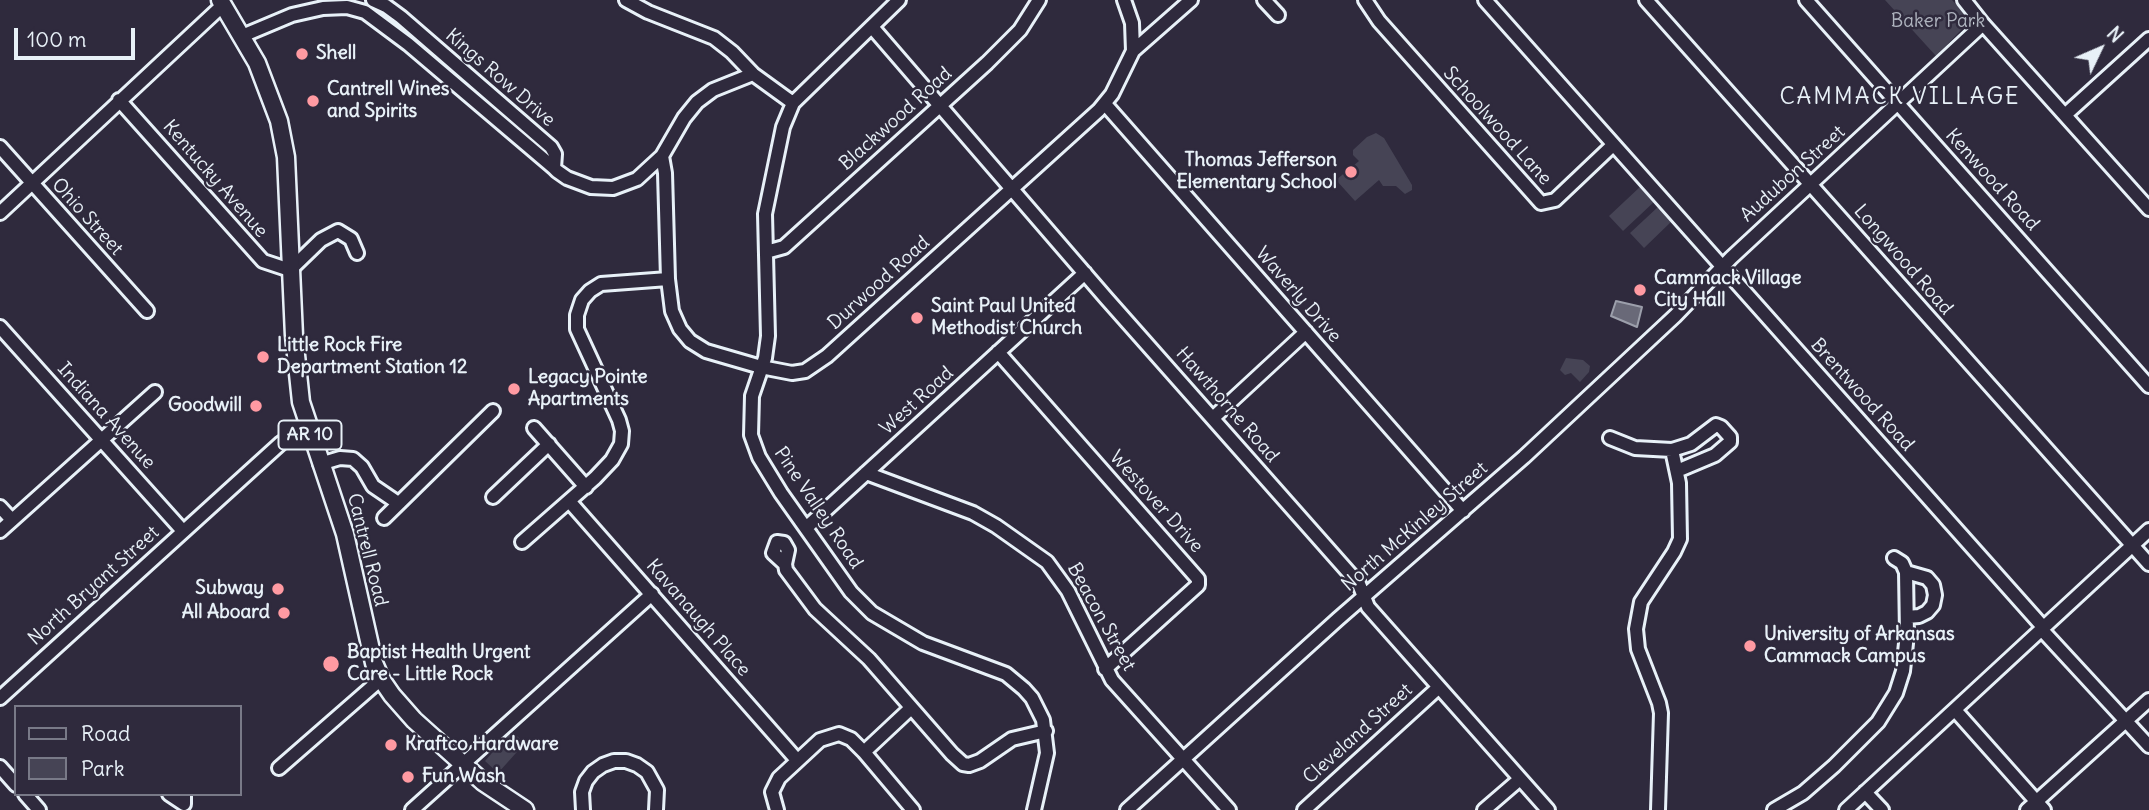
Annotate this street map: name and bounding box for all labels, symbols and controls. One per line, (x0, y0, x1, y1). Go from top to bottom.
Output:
park label: Baker Park (1891, 11, 1985, 33)
scale bar (18, 14, 138, 58)
north arrow (2065, 14, 2135, 84)
text: N (2102, 21, 2128, 47)
street label: Kings Row Drive (441, 24, 559, 132)
text: 100 m (27, 26, 86, 53)
place label: Shell (316, 43, 356, 65)
marker: Shell (294, 46, 310, 62)
street label: Schoolwood Lane (1438, 62, 1556, 190)
street label: Blackwood Road (835, 63, 957, 175)
place label: Cantrell Wines and Spirits (327, 79, 449, 123)
district label: CAMMACK VILLAGE (1781, 83, 2019, 111)
marker: Cantrell Wines and Spirits (305, 93, 321, 109)
street label: Kentucky Avenue (158, 116, 272, 242)
street label: Audubon Street (1736, 121, 1850, 227)
street label: Kenwood Road (1940, 124, 2044, 236)
place label: Thomas Jefferson Elementary School (1176, 150, 1337, 194)
marker: Thomas Jefferson Elementary School (1343, 164, 1359, 180)
street label: Ohio Street (46, 174, 128, 260)
street label: Longwood Road (1849, 200, 1957, 320)
street label: Durwood Road (823, 231, 935, 335)
street label: Waverly Drive (1250, 243, 1346, 347)
place label: Cammack Village City Hall (1654, 268, 1801, 312)
marker: Cammack Village City Hall (1632, 282, 1648, 298)
place label: Saint Paul United Methodist Church (931, 296, 1082, 340)
marker: Saint Paul United Methodist Church (909, 310, 925, 326)
street label: Brentwood Road (1805, 334, 1919, 456)
place label: Little Rock Fire Department Station 12 (277, 335, 468, 379)
street label: Hawthorne Road (1171, 343, 1283, 467)
marker: Little Rock Fire Department Station 12 (255, 349, 271, 365)
street label: Indiana Avenue (52, 358, 160, 474)
street label: West Road (876, 362, 958, 440)
place label: Legacy Pointe Apartments (528, 367, 648, 411)
marker: Legacy Pointe Apartments (506, 381, 522, 397)
place label: Goodwill (168, 395, 242, 417)
marker: Goodwill (248, 398, 264, 414)
road number: AR 10 (278, 421, 342, 450)
street label: Pine Valley Road (769, 443, 867, 573)
street label: Westover Drive (1104, 446, 1208, 558)
street label: North McKinley Street (1337, 457, 1493, 597)
street label: Cantrell Road (342, 491, 392, 609)
street label: North Bryant Street (24, 521, 164, 651)
street label: Kavanaugh Place (641, 555, 755, 681)
street label: Beacon Street (1062, 559, 1140, 675)
place label: Subway (195, 578, 264, 600)
marker: Subway (270, 581, 286, 597)
place label: All Aboard (182, 602, 270, 624)
marker: All Aboard (276, 605, 292, 621)
place label: University of Arkansas Cammack Campus (1764, 624, 1955, 668)
marker: University of Arkansas Cammack Campus (1742, 638, 1758, 654)
place label: Baptist Health Urgent Care - Little Rock (347, 642, 530, 686)
marker: Baptist Health Urgent Care - Little Rock (321, 654, 341, 674)
street label: Cleveland Street (1299, 679, 1417, 789)
legend (14, 705, 242, 796)
text: Road (81, 720, 130, 747)
place label: Kraftco Hardware (405, 734, 559, 756)
marker: Kraftco Hardware (383, 737, 399, 753)
text: Park (81, 755, 124, 782)
place label: Fun Wash (422, 766, 506, 788)
marker: Fun Wash (400, 769, 416, 785)

